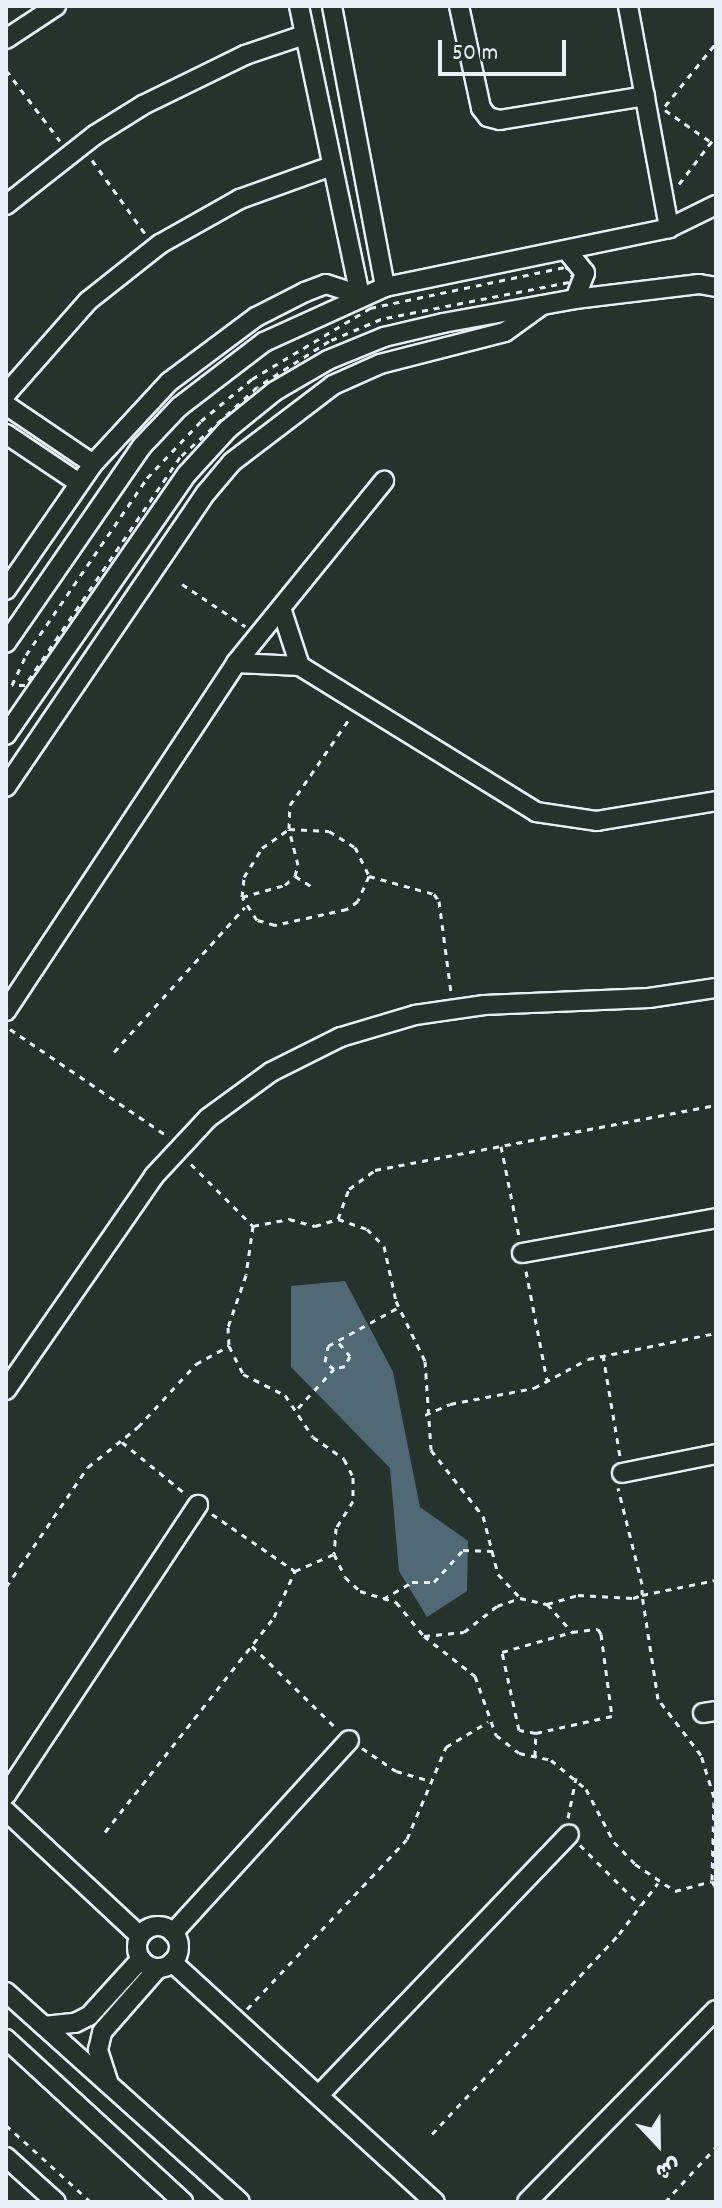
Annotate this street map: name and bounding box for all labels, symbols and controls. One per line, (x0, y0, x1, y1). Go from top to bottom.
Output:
scale bar (442, 24, 570, 74)
text: 50 m (452, 37, 498, 71)
north arrow (618, 2104, 698, 2184)
text: ش (650, 2148, 684, 2186)

